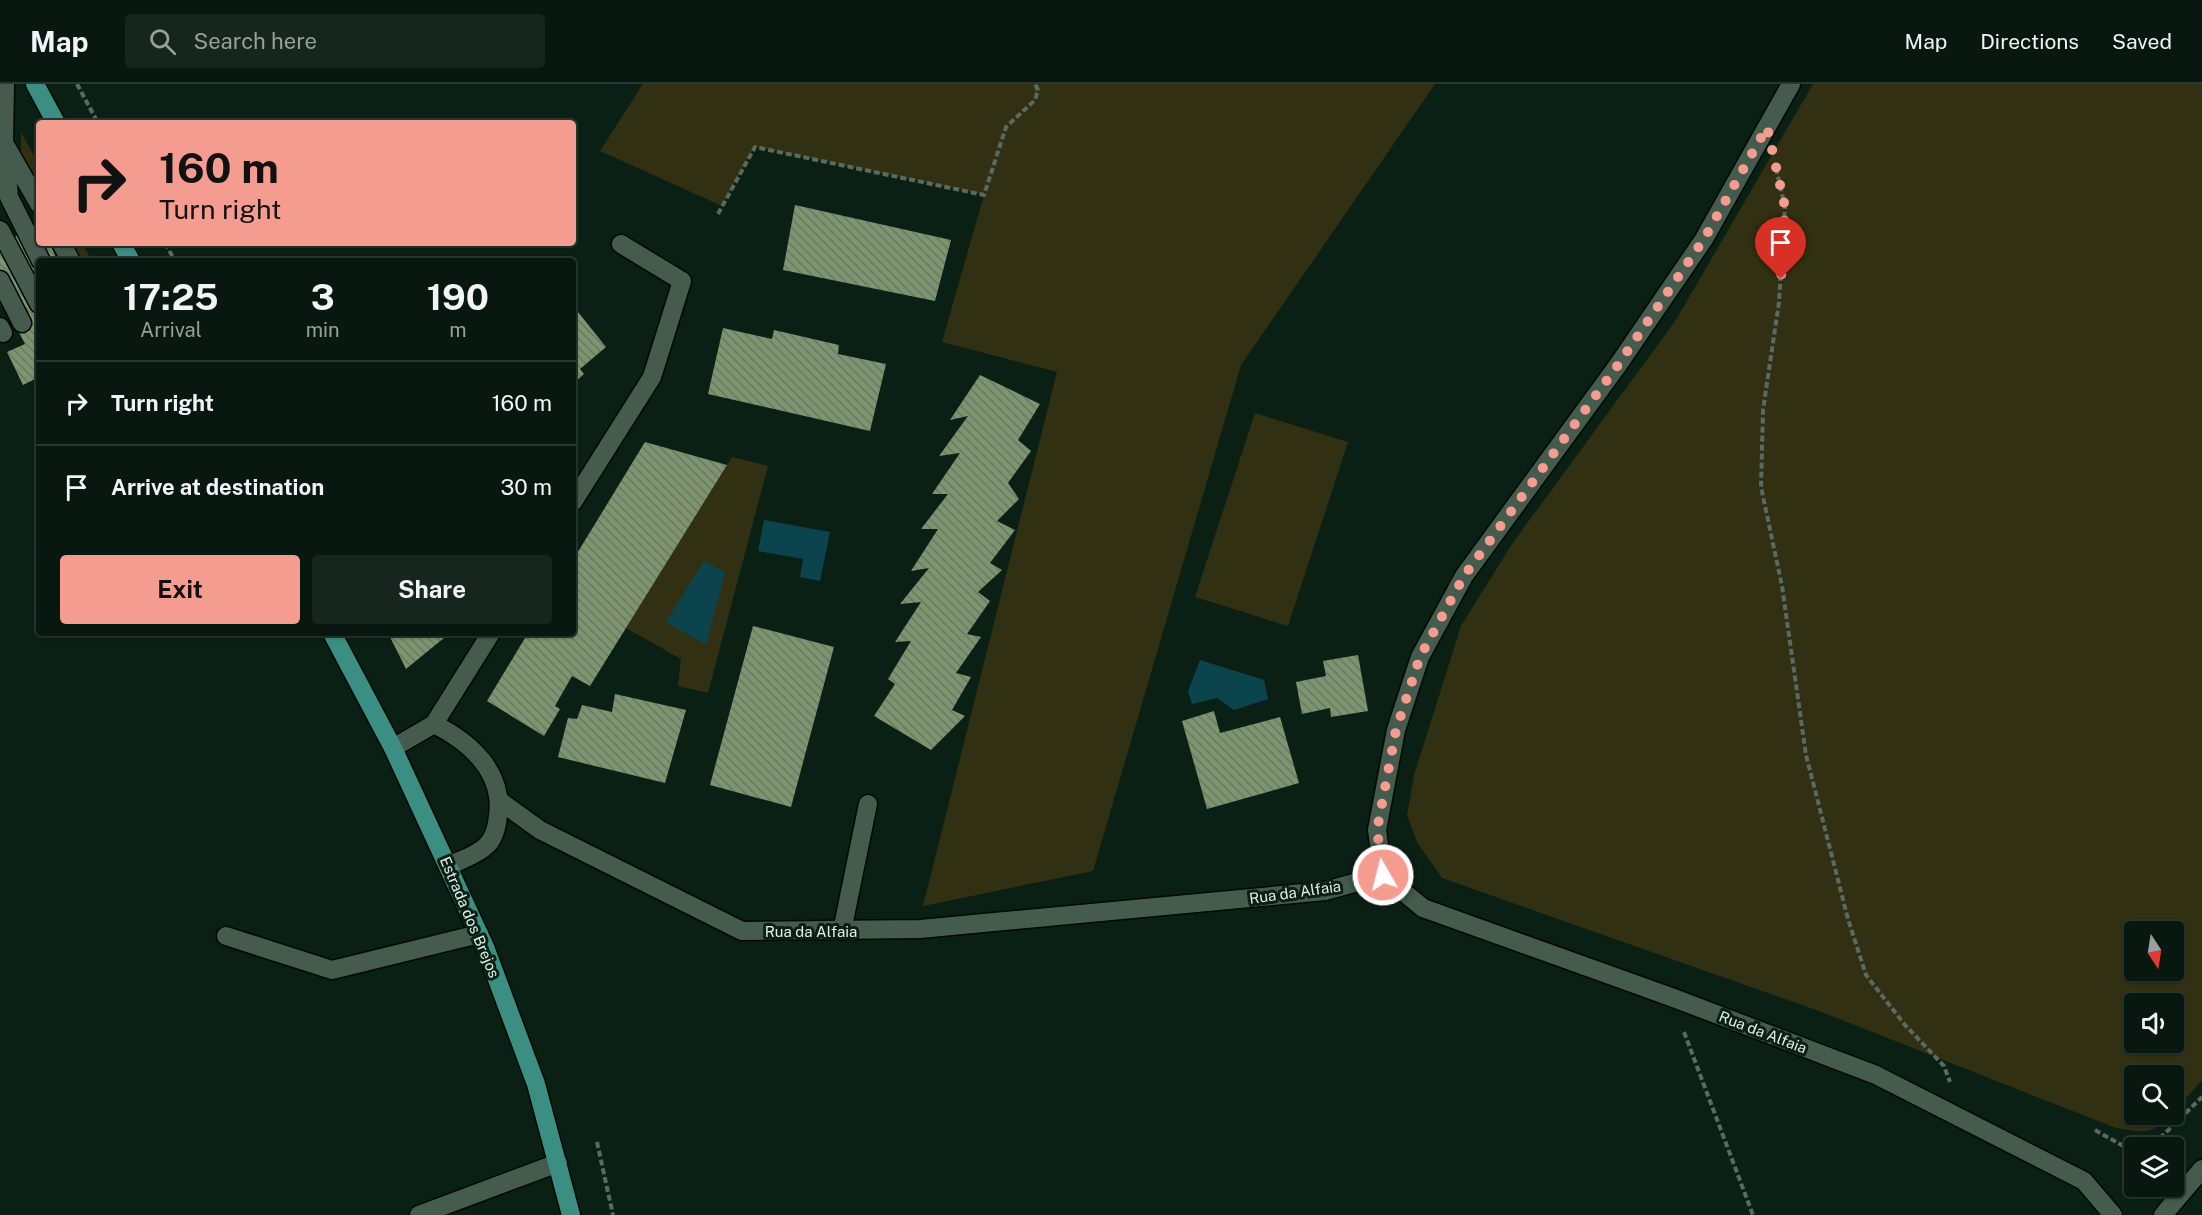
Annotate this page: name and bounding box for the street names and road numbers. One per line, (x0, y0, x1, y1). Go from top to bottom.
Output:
street label: Estrada dos Brejos (437, 854, 503, 980)
street label: Rua da Alfaia (1248, 877, 1342, 907)
street label: Rua da Alfaia (765, 923, 857, 940)
street label: Rua da Alfaia (1717, 1007, 1809, 1057)

